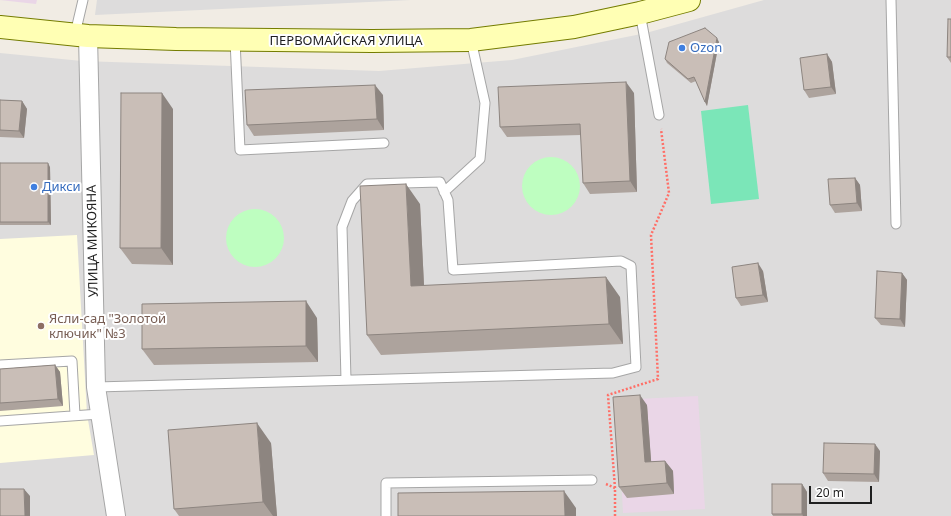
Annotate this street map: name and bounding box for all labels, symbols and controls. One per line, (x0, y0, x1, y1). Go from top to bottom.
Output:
street label: ПЕРВОМАЙСКАЯ УЛИЦА (270, 33, 422, 49)
place label: Ozon (690, 40, 722, 56)
marker: Ozon (677, 43, 687, 53)
place label: Дикси (42, 179, 81, 195)
marker: Дикси (29, 182, 39, 192)
street label: УЛИЦА МИКОЯНА (84, 185, 102, 297)
place label: Ясли-сад "Золотой ключик" №3 (49, 311, 166, 342)
marker: Ясли-сад "Золотой ключик" №3 (36, 321, 46, 331)
scale bar (811, 478, 874, 504)
text: 20 m (816, 484, 844, 501)

